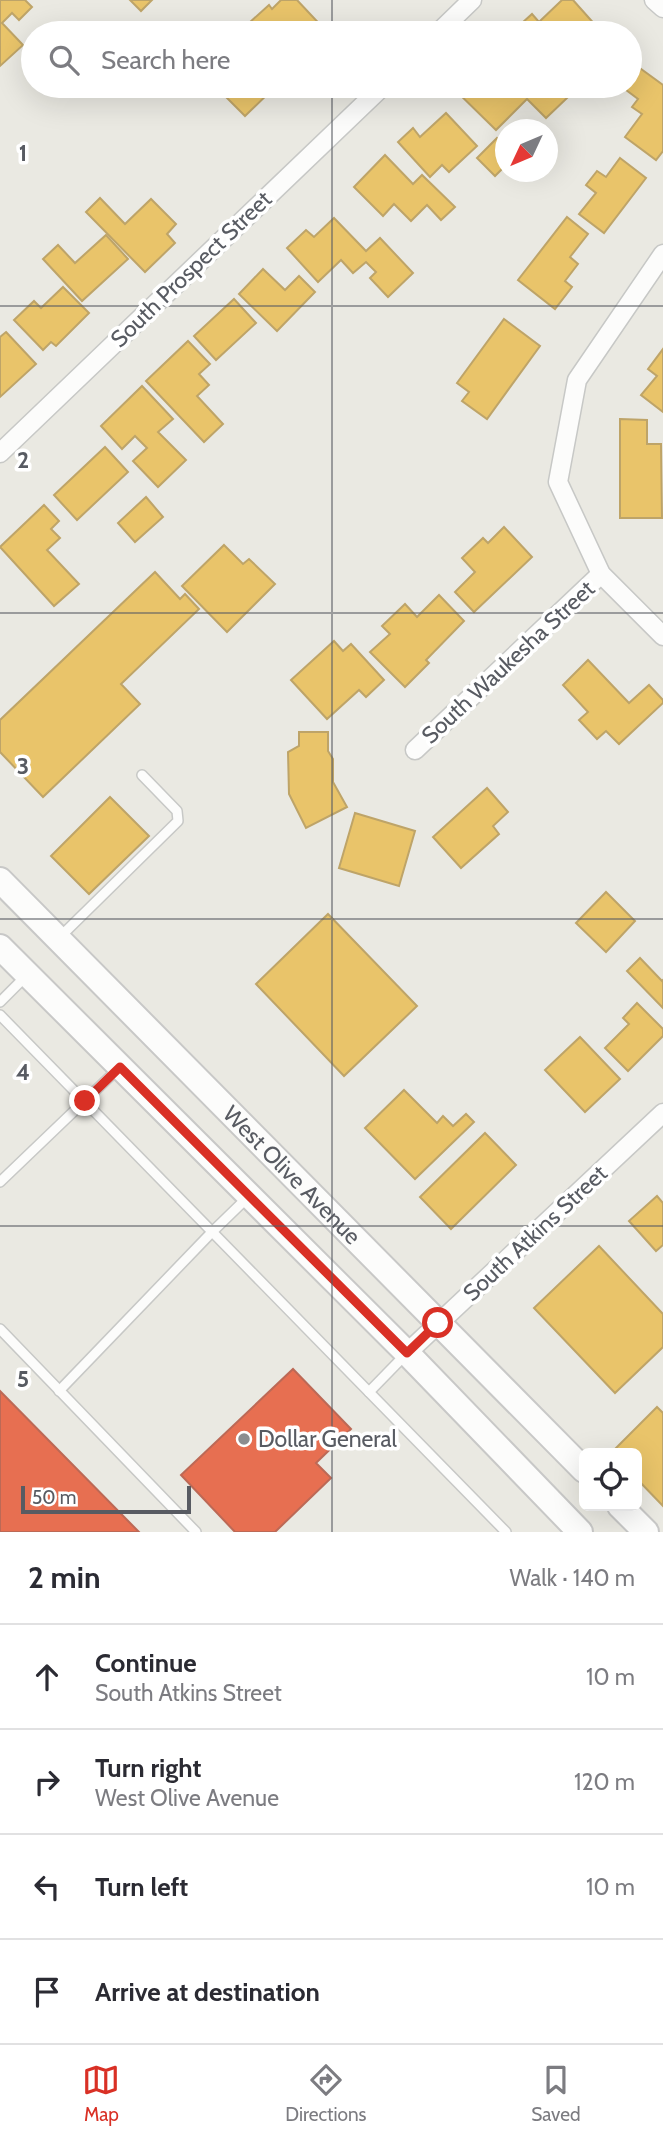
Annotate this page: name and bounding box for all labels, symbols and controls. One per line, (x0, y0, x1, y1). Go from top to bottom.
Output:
search box (21, 21, 642, 98)
icon: search (45, 41, 83, 79)
text: Search here (101, 44, 230, 76)
north arrow (495, 119, 558, 182)
text: 1 (19, 139, 27, 167)
street label: South Prospect Street (105, 185, 277, 353)
text: 2 (17, 446, 29, 474)
street label: South Waukesha Street (416, 574, 600, 749)
text: 3 (17, 752, 29, 780)
text: 4 (16, 1058, 30, 1086)
route end (69, 1085, 100, 1116)
street label: West Olive Avenue (217, 1100, 367, 1250)
street label: South Atkins Street (457, 1159, 613, 1307)
route start (422, 1307, 453, 1338)
text: 5 (17, 1365, 29, 1393)
place label: Dollar General (258, 1425, 397, 1453)
marker: Dollar General (236, 1431, 252, 1447)
map controls (579, 1448, 642, 1511)
button: locate (579, 1448, 642, 1511)
scale bar (21, 1483, 191, 1515)
text: 50 m (32, 1486, 76, 1509)
text: 2 min (28, 1559, 100, 1596)
text: Walk · 140 m (509, 1564, 635, 1592)
text: Continue (95, 1647, 197, 1679)
icon: ahead (28, 1658, 66, 1696)
text: 10 m (586, 1663, 635, 1691)
text: South Atkins Street (95, 1679, 282, 1707)
text: Turn right (95, 1752, 201, 1784)
icon: right (28, 1763, 66, 1801)
text: 120 m (574, 1768, 635, 1796)
text: West Olive Avenue (95, 1784, 279, 1812)
icon: left (28, 1868, 66, 1906)
text: Turn left (95, 1871, 188, 1903)
text: 10 m (586, 1873, 635, 1901)
icon: arrive (28, 1973, 66, 2011)
text: Arrive at destination (95, 1976, 320, 2008)
tab: Map (82, 2061, 120, 2126)
tab: Directions (285, 2061, 366, 2126)
tab: Saved (531, 2061, 581, 2126)

